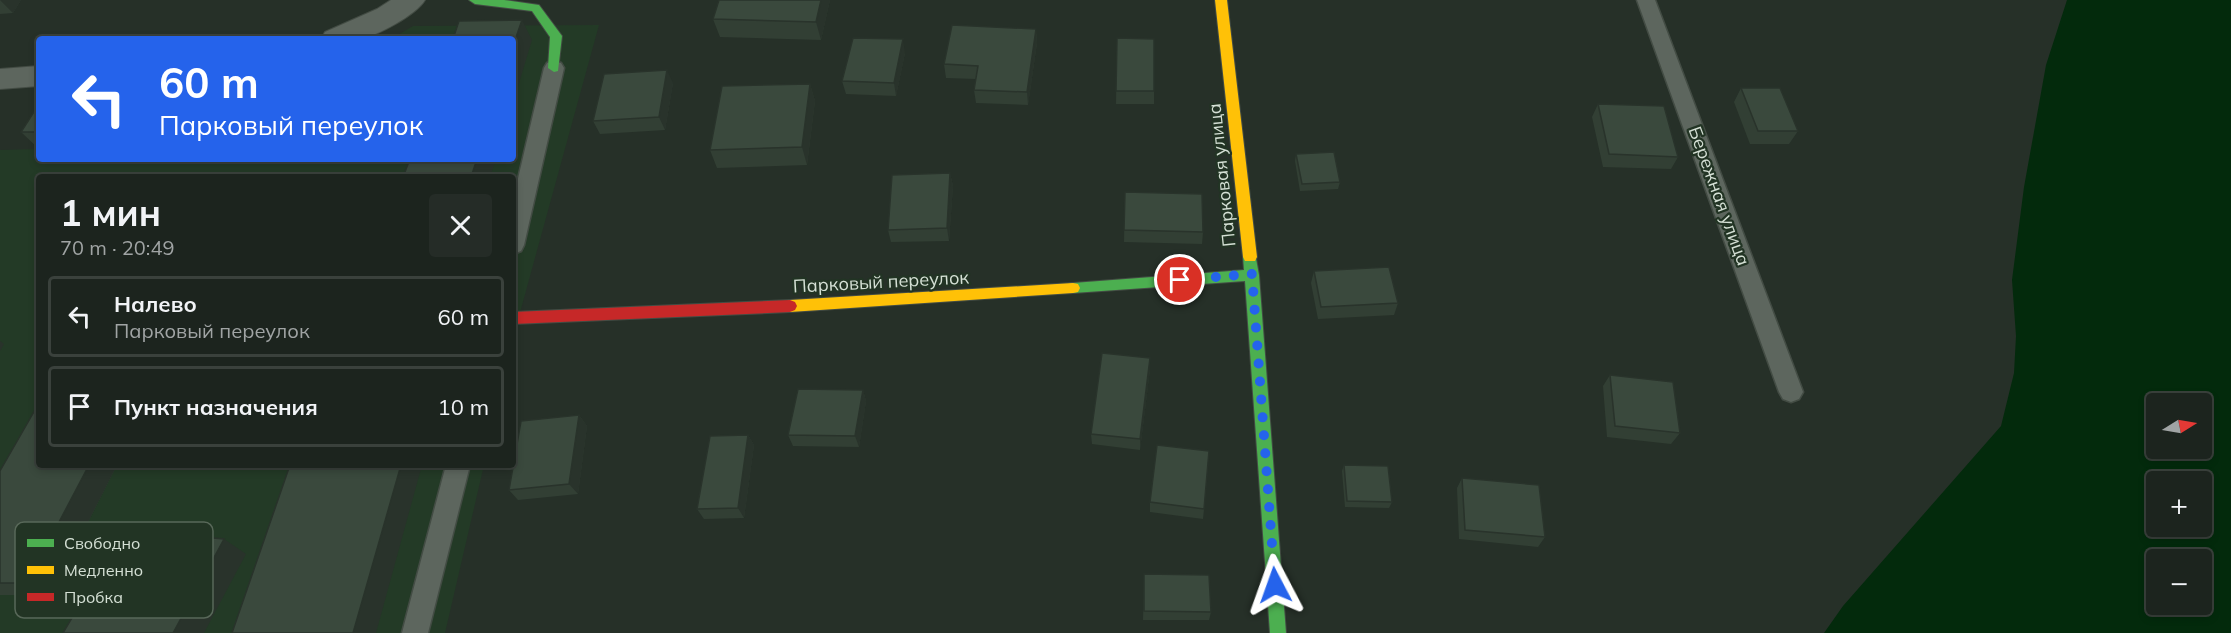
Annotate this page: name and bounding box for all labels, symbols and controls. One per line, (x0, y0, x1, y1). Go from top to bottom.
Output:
text: 60 m (159, 56, 259, 109)
icon: left (60, 60, 138, 138)
street label: Парковая улица (1203, 102, 1240, 248)
text: Парковый переулок (159, 108, 423, 142)
street label: Бережная улица (1684, 123, 1755, 269)
text: 1 мин (60, 190, 161, 235)
button: close (429, 194, 492, 257)
text: 70 m · 20:49 (60, 235, 174, 260)
pin (1154, 254, 1205, 305)
icon: arrive (1163, 263, 1196, 296)
street label: Парковый переулок (792, 265, 970, 298)
text: Налево (114, 290, 197, 318)
icon: left (63, 300, 96, 333)
text: 60 m (438, 303, 489, 331)
text: Парковый переулок (114, 318, 310, 343)
icon: arrive (63, 390, 96, 423)
text: Пункт назначения (114, 393, 318, 421)
text: 10 m (438, 393, 489, 421)
north arrow (2146, 393, 2212, 459)
map controls (2146, 393, 2212, 615)
button: + (2146, 471, 2212, 537)
legend (15, 522, 213, 618)
text: Свободно (64, 533, 140, 553)
button: − (2146, 549, 2212, 615)
position arrow (1243, 553, 1307, 617)
text: Медленно (64, 560, 143, 580)
text: Пробка (64, 587, 123, 607)

